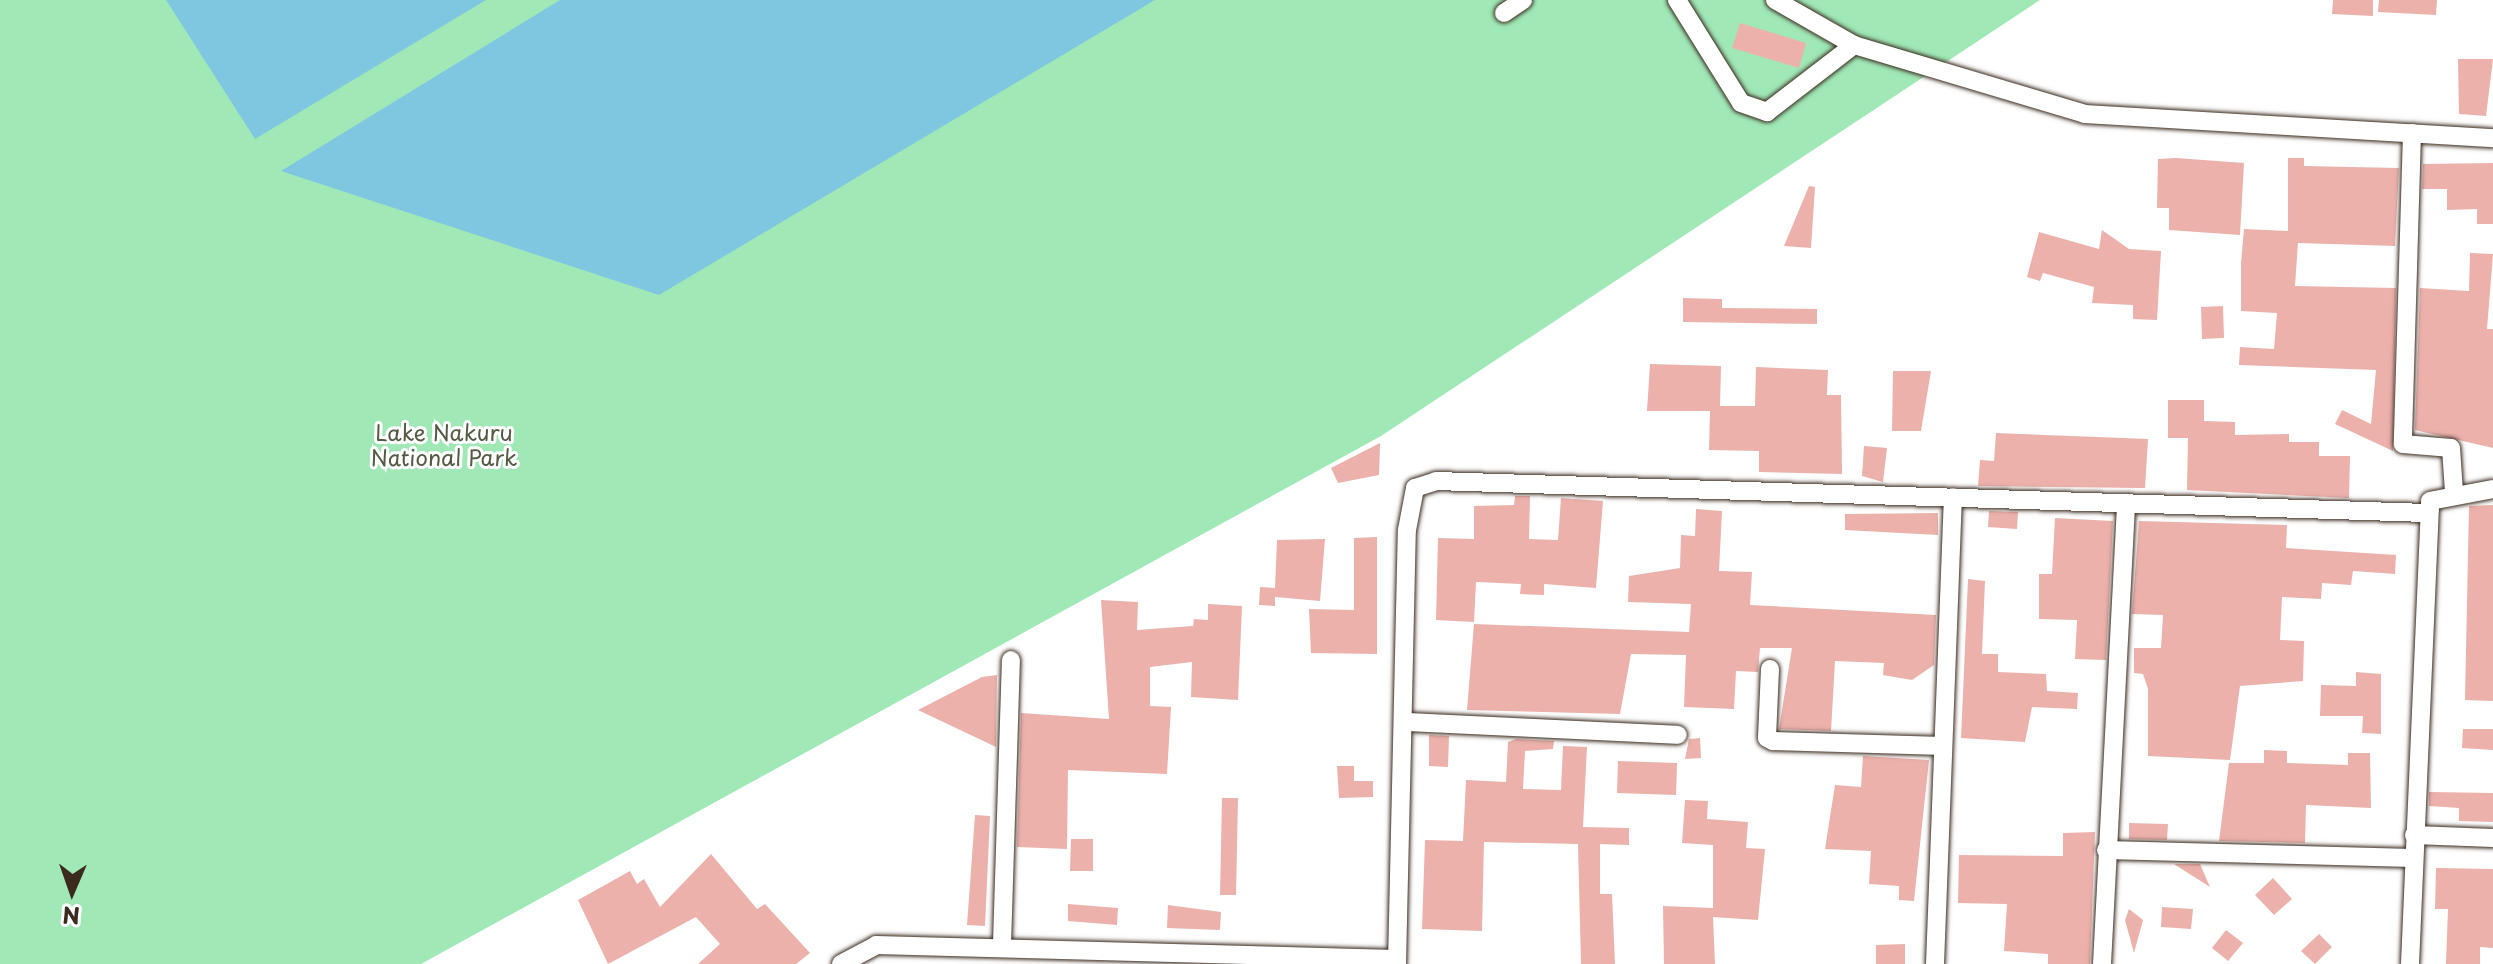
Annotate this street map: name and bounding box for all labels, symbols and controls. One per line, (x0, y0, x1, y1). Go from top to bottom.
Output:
park label: Lake Nakuru National Park (371, 418, 517, 470)
north arrow (32, 852, 112, 932)
text: N (62, 900, 80, 933)

